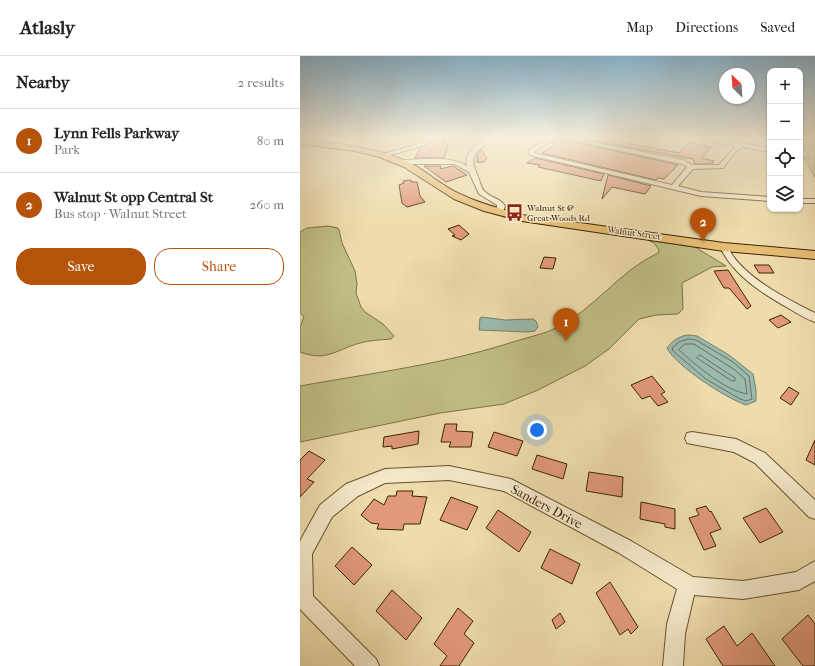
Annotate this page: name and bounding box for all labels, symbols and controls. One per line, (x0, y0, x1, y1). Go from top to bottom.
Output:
text: Atlasly (20, 17, 75, 39)
text: Map (626, 19, 653, 36)
text: Directions (675, 19, 738, 36)
text: Saved (760, 19, 795, 36)
north arrow (719, 68, 755, 104)
map controls (767, 68, 803, 212)
button: + (767, 68, 803, 104)
text: Nearby (16, 72, 70, 92)
text: 2 results (238, 75, 284, 90)
button: − (767, 104, 803, 140)
text: Lynn Fells Parkway (54, 124, 179, 142)
text: 1 (27, 133, 31, 148)
text: 80 m (257, 133, 284, 148)
button: locate (767, 140, 803, 176)
text: Park (54, 142, 80, 157)
button: layers (767, 176, 803, 212)
text: Walnut St opp Central St (54, 188, 213, 206)
text: 2 (26, 197, 32, 212)
text: 260 m (250, 197, 284, 212)
bus stop icon: Walnut St @ Great Woods Rd (504, 203, 524, 223)
place label: Walnut St @ Great Woods Rd (526, 203, 590, 223)
text: Bus stop · Walnut Street (54, 206, 187, 221)
pin: 2 (690, 208, 716, 241)
street label: Walnut Street (606, 224, 662, 242)
button: Save (16, 248, 146, 285)
button: Share (154, 248, 284, 285)
pin: 1 (553, 308, 579, 341)
your location (527, 420, 547, 440)
street label: Sanders Drive (509, 481, 585, 532)

